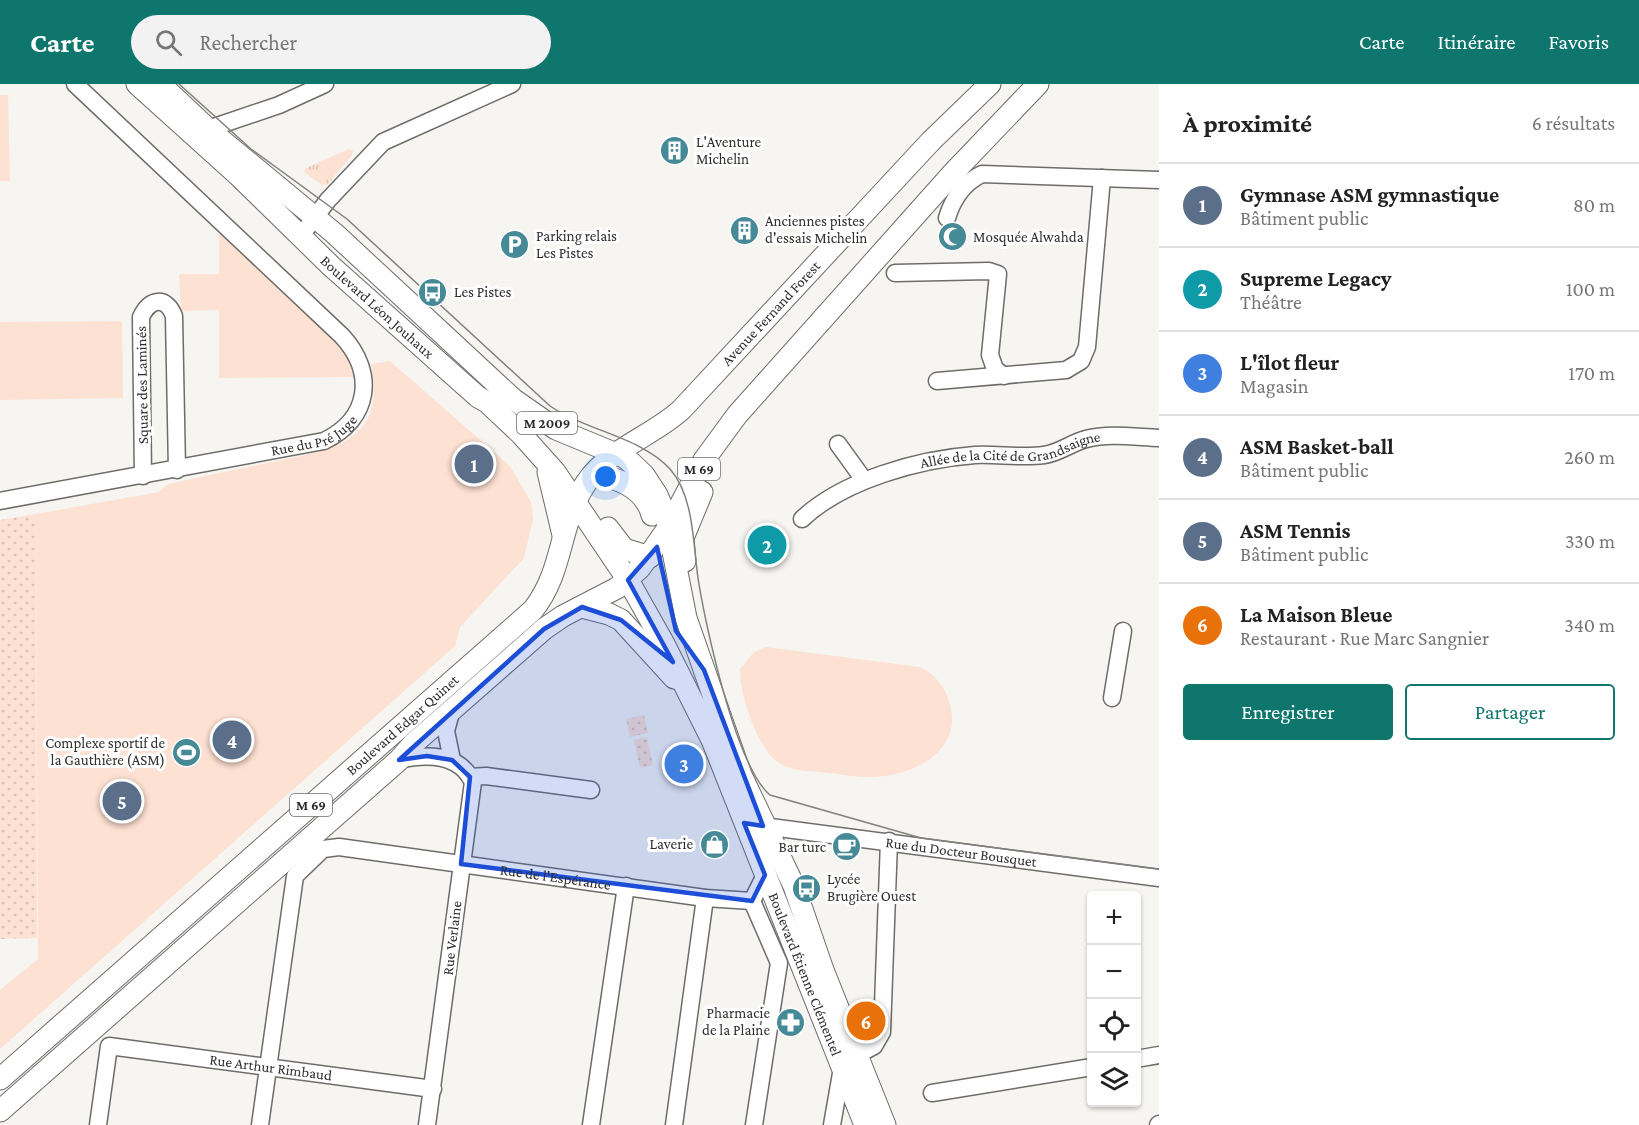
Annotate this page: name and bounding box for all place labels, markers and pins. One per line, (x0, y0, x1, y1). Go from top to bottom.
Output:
place label: L'Aventure Michelin (696, 134, 761, 167)
building icon: L'Aventure Michelin (659, 135, 691, 167)
place label: Anciennes pistes d'essais Michelin (765, 213, 867, 246)
building icon: Anciennes pistes d'essais Michelin (728, 214, 760, 246)
mosque icon: Mosquée Alwahda (936, 221, 968, 253)
place label: Parking relais Les Pistes (536, 228, 617, 261)
parking icon: Parking relais Les Pistes (499, 229, 531, 261)
place label: Mosquée Alwahda (973, 229, 1084, 246)
bus stop icon: Les Pistes (417, 276, 449, 308)
place label: Les Pistes (454, 284, 512, 300)
pin: 1 (454, 442, 494, 487)
pin: 2 (748, 522, 786, 568)
pin: 4 (212, 718, 252, 762)
place label: Complexe sportif de la Gauthière (ASM) (45, 735, 165, 769)
sports icon: Complexe sportif de la Gauthière (ASM) (170, 736, 202, 768)
pin: 3 (664, 742, 704, 786)
pin: 5 (102, 778, 142, 824)
shop icon: Laverie (698, 828, 730, 860)
cafe icon: Bar turc (831, 831, 863, 863)
place label: Laverie (649, 836, 693, 852)
place label: Bar turc (779, 839, 827, 855)
place label: Lycée Brugière Ouest (827, 871, 917, 905)
bus stop icon: Lycée Brugière Ouest (790, 872, 822, 904)
pin: 6 (846, 998, 886, 1044)
place label: Pharmacie de la Plaine (702, 1005, 770, 1038)
pharmacy icon: Pharmacie de la Plaine (775, 1006, 807, 1038)

